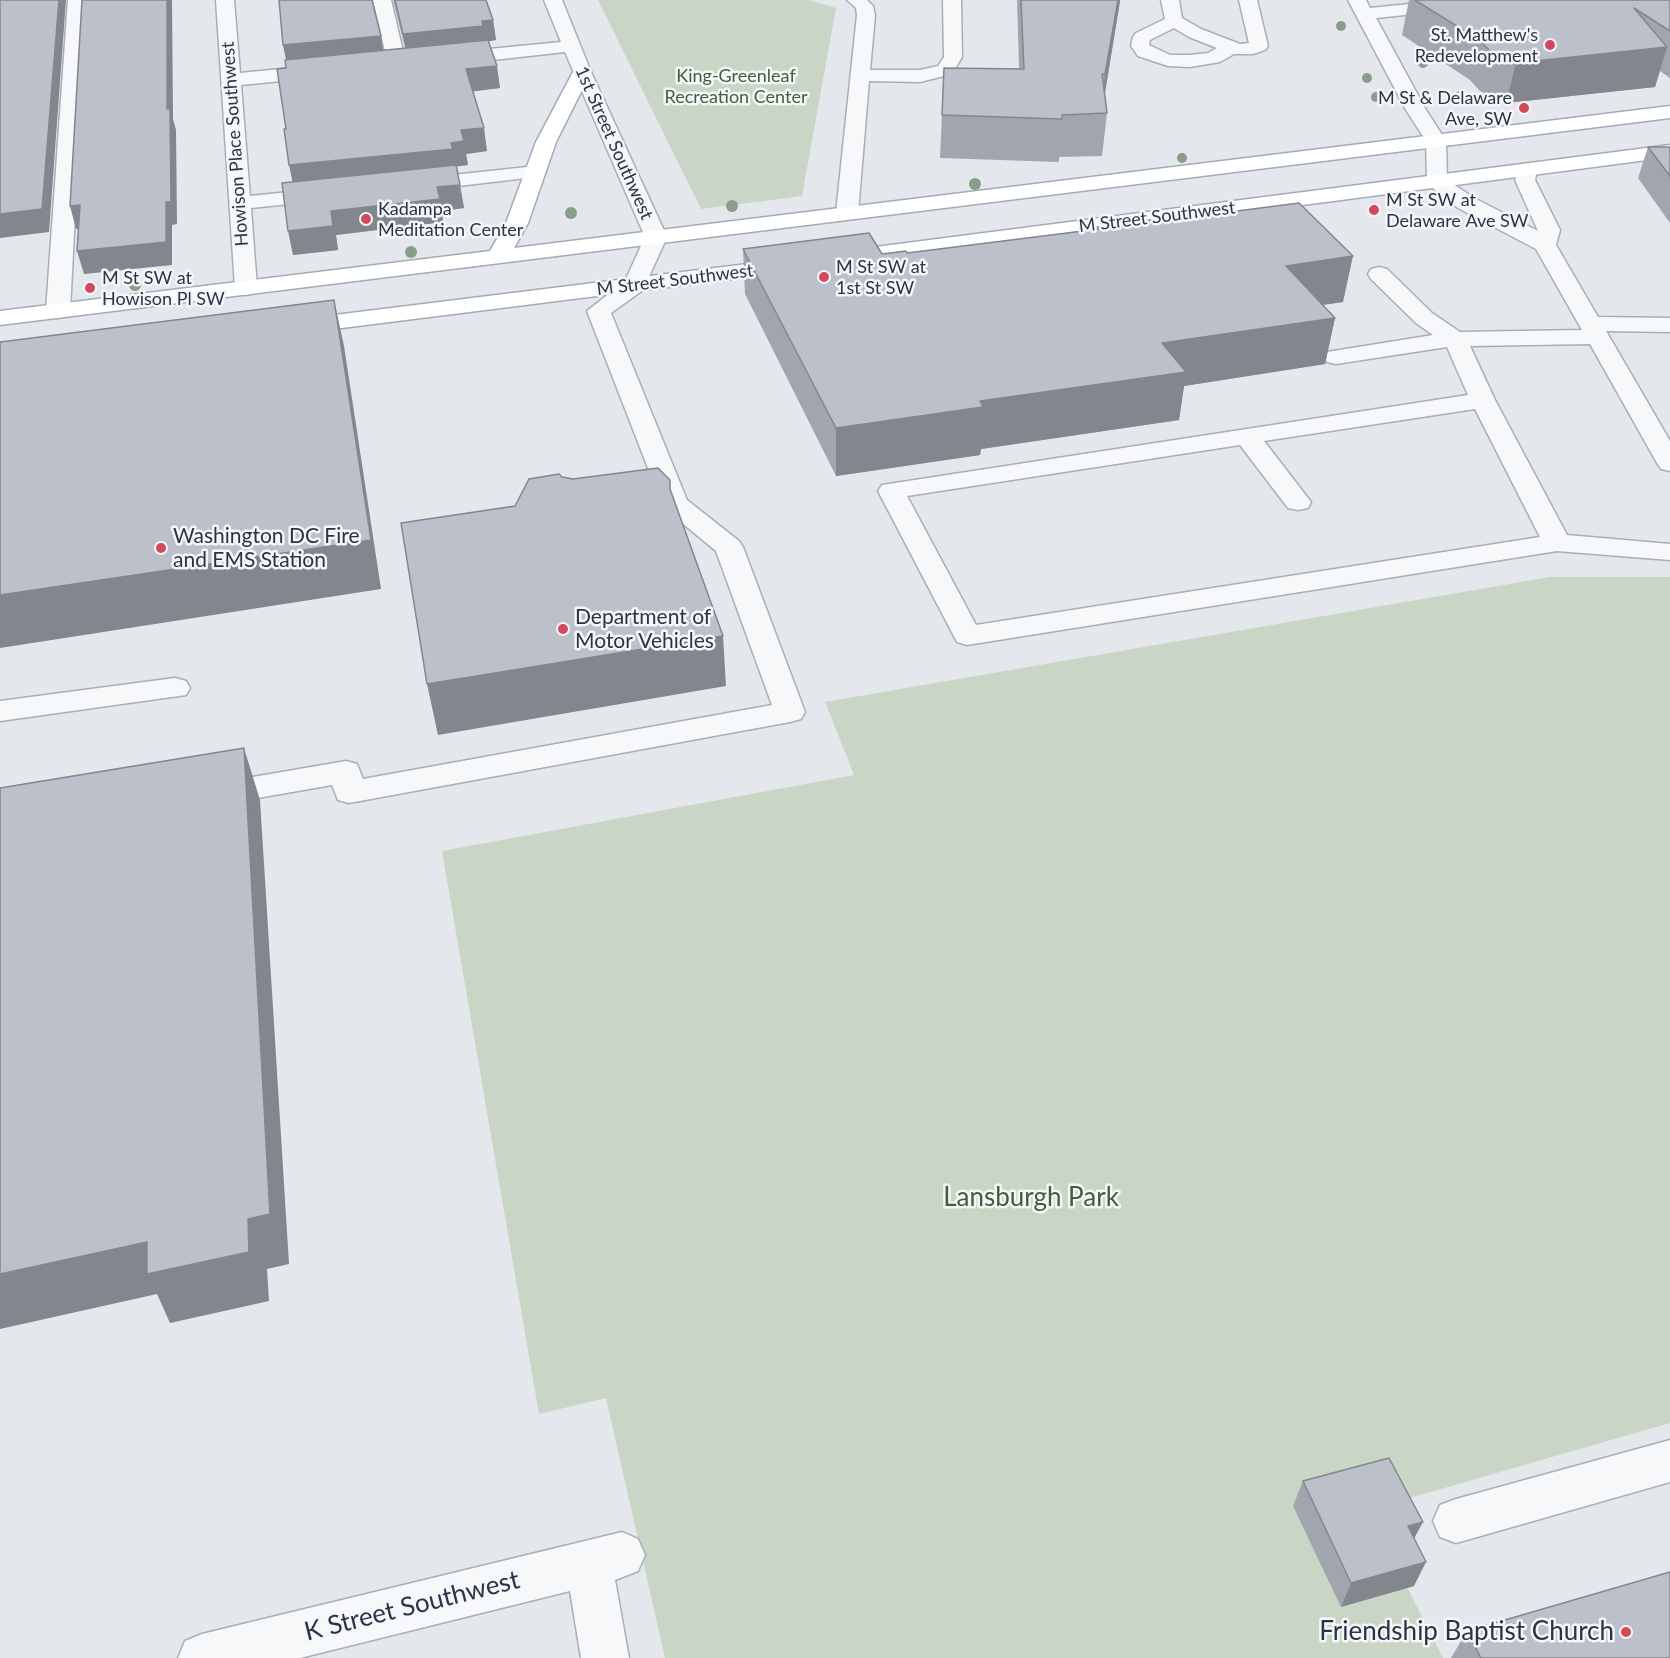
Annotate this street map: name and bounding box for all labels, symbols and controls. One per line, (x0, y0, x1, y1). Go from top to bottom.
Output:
place label: St. Matthew's Redevelopment (1415, 24, 1538, 66)
marker: St. Matthew's Redevelopment (1543, 38, 1557, 52)
street label: Howison Place Southwest (217, 41, 253, 247)
street label: 1st Street Southwest (570, 63, 658, 223)
park label: King-Greenleaf Recreation Center (665, 65, 807, 107)
place label: M St & Delaware Ave, SW (1378, 87, 1512, 130)
marker: M St & Delaware Ave, SW (1517, 101, 1531, 115)
place label: M St SW at Delaware Ave SW (1386, 189, 1528, 232)
street label: M Street Southwest (1078, 197, 1236, 237)
place label: Kadampa Meditation Center (378, 198, 523, 240)
marker: M St SW at Delaware Ave SW (1367, 203, 1381, 217)
marker: Kadampa Meditation Center (359, 212, 373, 226)
place label: M St SW at 1st St SW (836, 256, 926, 298)
street label: M Street Southwest (596, 260, 754, 300)
place label: M St SW at Howison Pl SW (102, 267, 225, 310)
marker: M St SW at 1st St SW (817, 270, 831, 284)
marker: M St SW at Howison Pl SW (83, 281, 97, 295)
place label: Washington DC Fire and EMS Station (173, 523, 360, 573)
marker: Washington DC Fire and EMS Station (154, 541, 168, 555)
place label: Department of Motor Vehicles (575, 604, 714, 654)
marker: Department of Motor Vehicles (556, 622, 570, 636)
park label: Lansburgh Park (943, 1182, 1119, 1214)
street label: K Street Southwest (301, 1564, 523, 1648)
place label: Friendship Baptist Church (1319, 1616, 1614, 1648)
marker: Friendship Baptist Church (1619, 1625, 1633, 1639)

